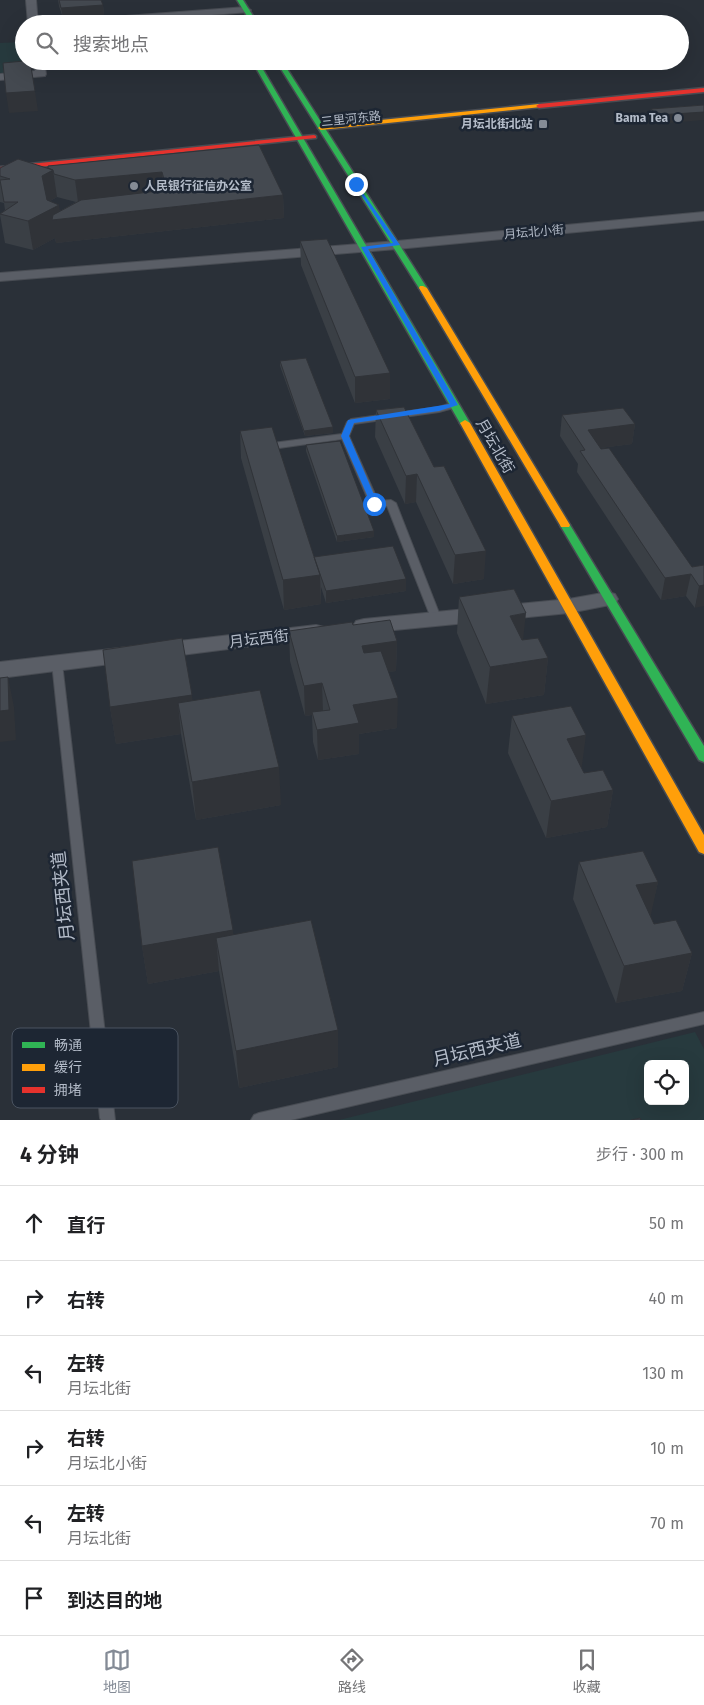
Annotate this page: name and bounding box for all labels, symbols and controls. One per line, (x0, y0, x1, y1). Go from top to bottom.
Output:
search box (15, 15, 689, 70)
icon: search (33, 29, 61, 57)
text: 搜索地点 (73, 33, 149, 56)
street label: 三里河东路 (320, 109, 382, 129)
place label: Bama Tea (616, 111, 668, 125)
marker: Bama Tea (672, 112, 684, 124)
place label: 月坛北街北站 (461, 117, 533, 131)
marker: 月坛北街北站 (537, 118, 549, 130)
route end (345, 173, 368, 196)
place label: 人民银行征信办公室 (144, 179, 252, 193)
marker: 人民银行征信办公室 (128, 180, 140, 192)
street label: 月坛北小街 (503, 222, 565, 242)
street label: 月坛北街 (472, 416, 518, 476)
route start (363, 493, 386, 516)
street label: 月坛西街 (228, 626, 290, 652)
street label: 月坛西夹道 (47, 850, 79, 942)
legend (12, 1028, 178, 1108)
street label: 月坛西夹道 (431, 1029, 523, 1071)
text: 畅通 (54, 1037, 82, 1054)
text: 缓行 (54, 1059, 82, 1076)
map controls (644, 1060, 689, 1105)
button: locate (644, 1060, 689, 1105)
text: 拥堵 (54, 1082, 82, 1099)
text: 4 分钟 (20, 1142, 79, 1168)
text: 步行 · 300 m (596, 1145, 684, 1164)
icon: ahead (20, 1209, 48, 1237)
text: 直行 (67, 1214, 105, 1237)
text: 50 m (649, 1214, 684, 1233)
icon: right (20, 1284, 48, 1312)
text: 右转 (67, 1289, 105, 1312)
text: 40 m (649, 1289, 684, 1308)
text: 左转 (67, 1352, 105, 1375)
icon: left (20, 1359, 48, 1387)
text: 130 m (642, 1364, 684, 1383)
text: 月坛北街 (67, 1379, 131, 1398)
text: 右转 (67, 1427, 105, 1450)
icon: right (20, 1434, 48, 1462)
text: 10 m (650, 1439, 684, 1458)
text: 月坛北小街 (67, 1454, 147, 1473)
text: 左转 (67, 1502, 105, 1525)
icon: left (20, 1509, 48, 1537)
text: 70 m (650, 1514, 684, 1533)
text: 月坛北街 (67, 1529, 131, 1548)
icon: arrive (20, 1584, 48, 1612)
text: 到达目的地 (67, 1589, 162, 1612)
tab: 地图 (103, 1646, 131, 1696)
tab: 路线 (338, 1646, 366, 1696)
tab: 收藏 (573, 1646, 601, 1696)

